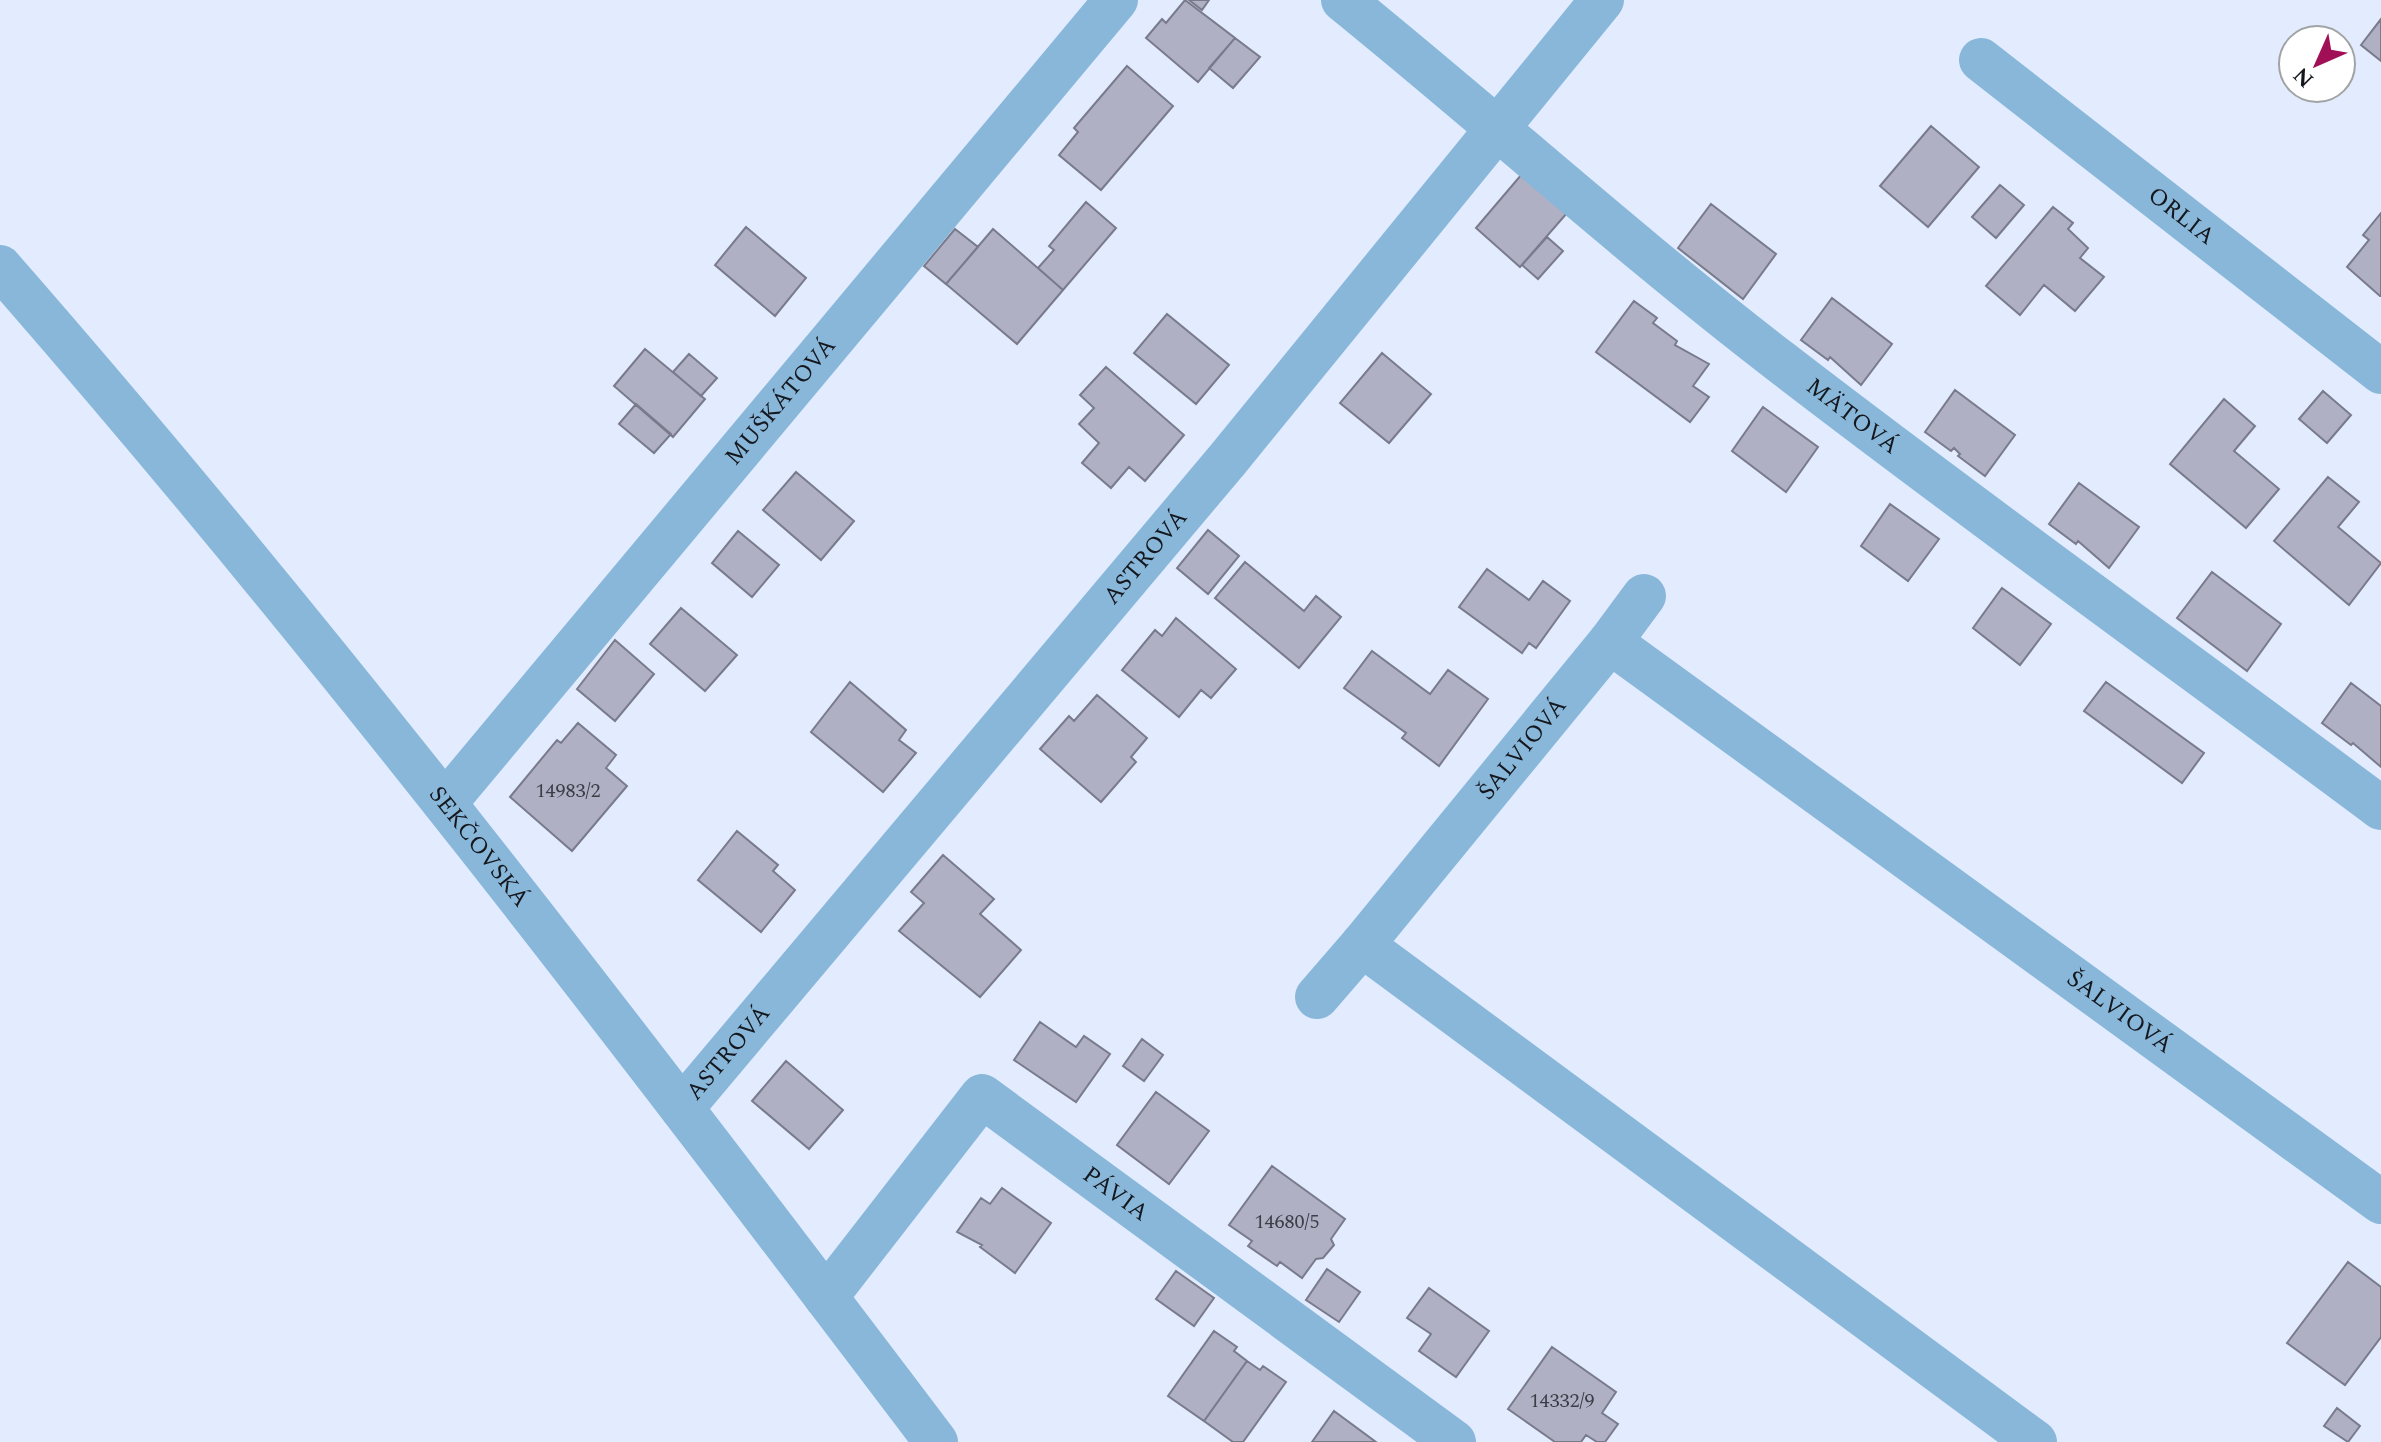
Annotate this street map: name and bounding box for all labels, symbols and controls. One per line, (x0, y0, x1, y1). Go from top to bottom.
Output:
north arrow (2277, 24, 2357, 104)
text: N (2286, 59, 2322, 95)
street label: ORLIA (2140, 178, 2223, 254)
street label: MUŠKÁTOVÁ (716, 329, 845, 473)
street label: MÄTOVÁ (1798, 369, 1907, 464)
street label: ASTROVÁ (1095, 501, 1196, 613)
street label: ŠALVIOVÁ (1469, 690, 1576, 808)
house number: 14983/2 (536, 776, 601, 806)
street label: SEKČOVSKÁ (420, 778, 538, 915)
street label: ŠALVIOVÁ (2059, 961, 2180, 1063)
street label: ASTROVÁ (677, 997, 779, 1109)
street label: PÁVIA (1075, 1157, 1156, 1230)
house number: 14680/5 (1255, 1207, 1320, 1237)
house number: 14332/9 (1530, 1386, 1595, 1416)

